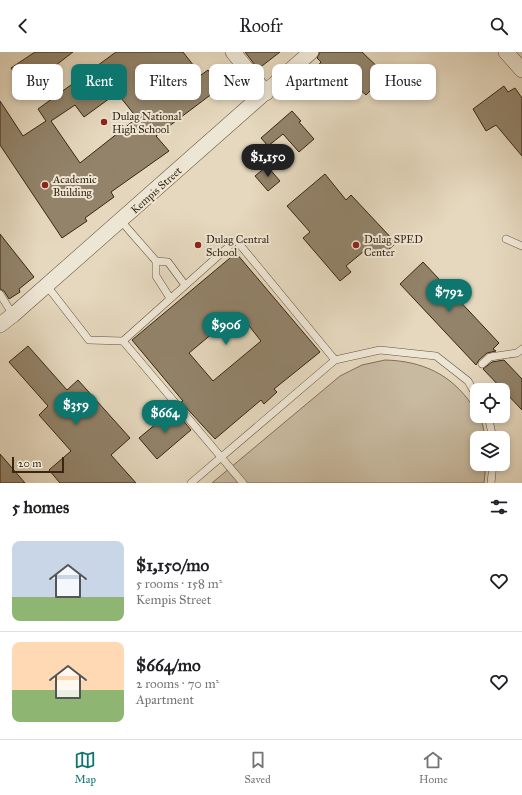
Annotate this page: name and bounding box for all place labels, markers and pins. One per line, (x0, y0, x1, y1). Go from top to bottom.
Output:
place label: Dulag National High School (112, 110, 181, 136)
marker: Dulag National High School (99, 117, 109, 127)
pin: $1,150 (235, 144, 301, 178)
place label: Academic Building (52, 173, 97, 199)
marker: Academic Building (40, 180, 50, 190)
place label: Dulag Central School (206, 233, 269, 259)
place label: Dulag SPED Center (364, 233, 423, 259)
marker: Dulag Central School (193, 240, 203, 250)
marker: Dulag SPED Center (351, 240, 361, 250)
pin: $792 (425, 279, 473, 313)
pin: $906 (202, 312, 250, 346)
pin: $359 (52, 392, 100, 426)
pin: $664 (141, 400, 189, 434)

